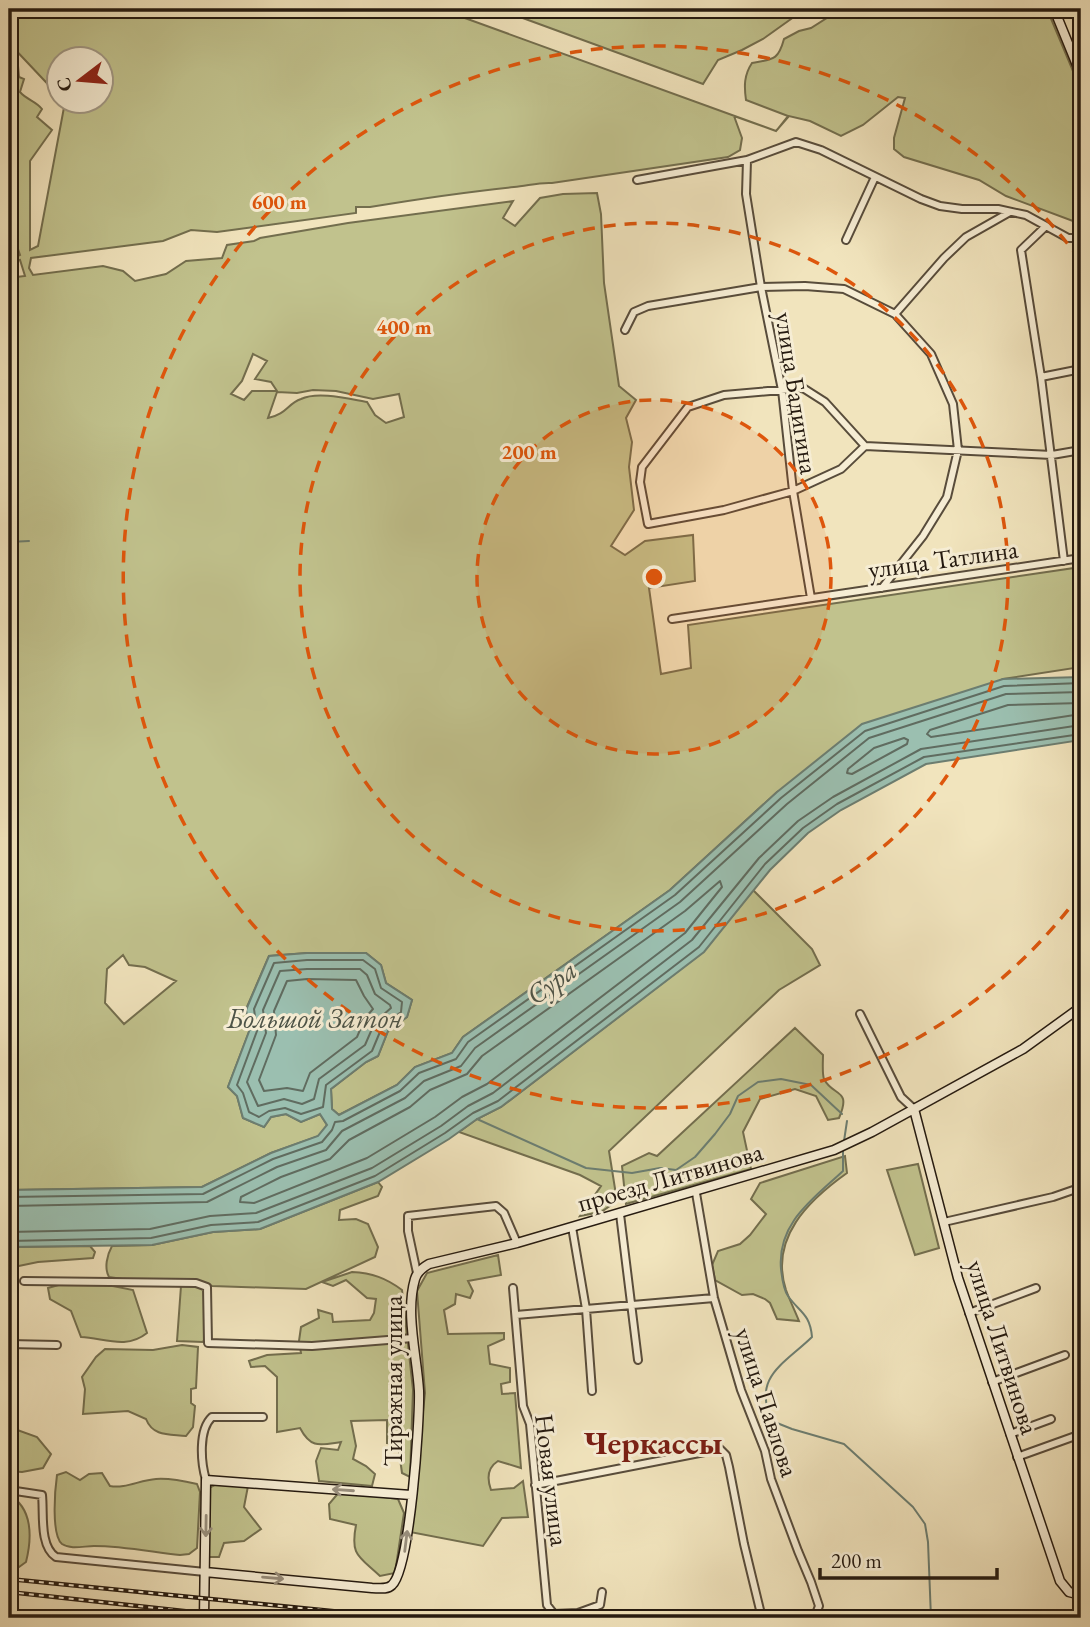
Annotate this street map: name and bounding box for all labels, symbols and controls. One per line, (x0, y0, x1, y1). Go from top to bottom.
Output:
north arrow (46, 46, 116, 116)
text: С (50, 75, 78, 94)
text: 600 m (251, 188, 307, 215)
street label: улица Бадигина (767, 309, 827, 477)
text: 400 m (376, 313, 432, 340)
text: 200 m (501, 438, 557, 465)
street label: улица Татлина (866, 532, 1021, 586)
centre of rings (642, 565, 666, 589)
water label: Сура (518, 952, 584, 1012)
water label: Большой Затон (226, 1000, 403, 1036)
street label: проезд Литвинова (573, 1134, 767, 1220)
street label: улица Литвинова (959, 1256, 1047, 1439)
street label: Тиражная улица (376, 1295, 410, 1467)
street label: улица Павлова (727, 1323, 807, 1482)
street label: Новая улица (527, 1412, 577, 1549)
district label: Черкассы (584, 1421, 723, 1464)
one-way arrow (332, 1483, 355, 1496)
one-way arrow (199, 1514, 212, 1537)
one-way arrow (399, 1530, 412, 1553)
scale bar (820, 1536, 997, 1580)
text: 200 m (831, 1547, 882, 1574)
one-way arrow (261, 1572, 284, 1585)

